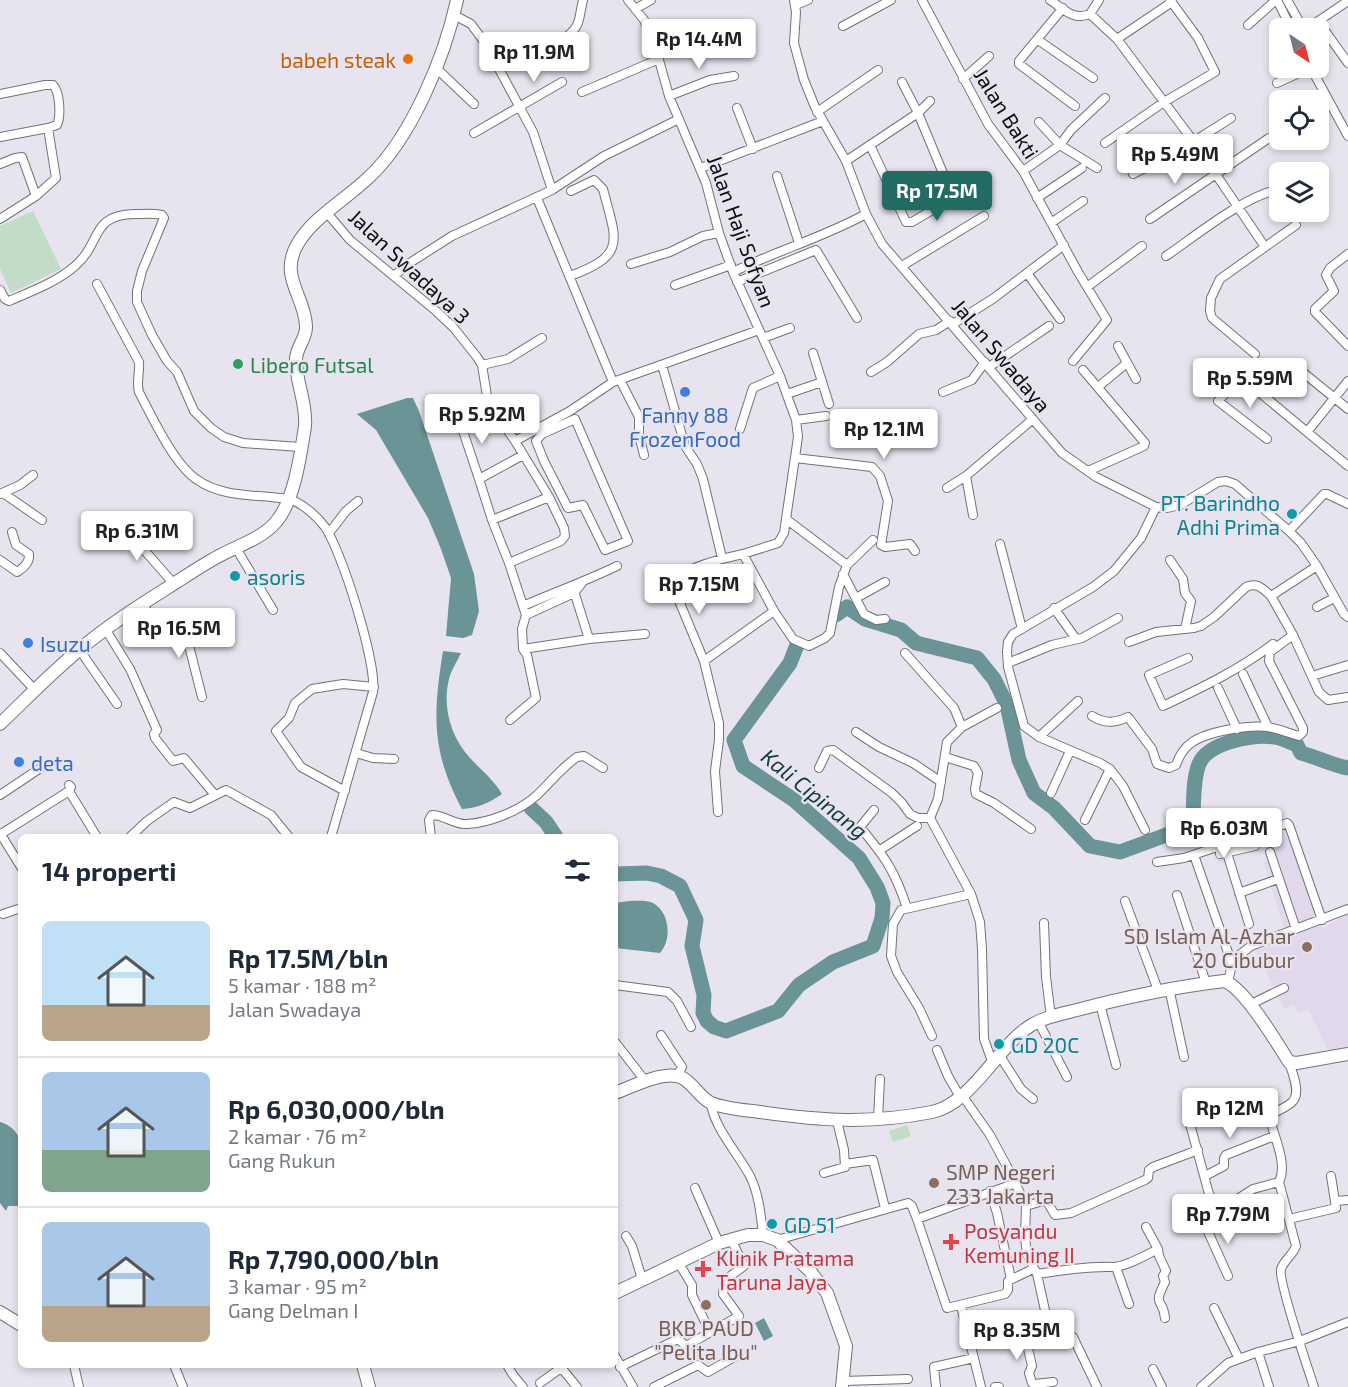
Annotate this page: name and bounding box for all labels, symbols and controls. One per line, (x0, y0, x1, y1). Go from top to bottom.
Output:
north arrow (1269, 18, 1329, 78)
map controls (1269, 18, 1329, 222)
pin: Rp 14.4M (637, 19, 761, 70)
text: Rp 14.4M (656, 26, 742, 50)
pin: Rp 11.9M (472, 32, 596, 83)
text: Rp 11.9M (493, 39, 575, 63)
place label: babeh steak (280, 47, 396, 72)
marker: babeh steak (401, 52, 415, 66)
street label: Jalan Bakti (969, 63, 1045, 163)
button: locate (1269, 90, 1329, 150)
pin: Rp 5.49M (1113, 134, 1237, 185)
text: Rp 5.49M (1131, 141, 1219, 165)
street label: Jalan Haji Sofyan (702, 151, 781, 311)
button: layers (1269, 162, 1329, 222)
pin: Rp 17.5M (875, 171, 999, 222)
text: Rp 17.5M (896, 178, 978, 202)
street label: Jalan Swadaya 3 (344, 204, 476, 328)
street label: Jalan Swadaya (947, 293, 1057, 417)
place label: Libero Futsal (250, 352, 374, 377)
marker: Libero Futsal (231, 357, 245, 371)
pin: Rp 5.59M (1188, 358, 1312, 409)
text: Rp 5.59M (1207, 365, 1293, 389)
marker: Fanny 88 FrozenFood (678, 385, 692, 399)
pin: Rp 5.92M (420, 394, 544, 445)
text: Rp 5.92M (439, 401, 525, 425)
place label: Fanny 88 FrozenFood (629, 402, 741, 451)
pin: Rp 12.1M (822, 409, 946, 460)
text: Rp 12.1M (844, 416, 924, 440)
place label: PT. Barindho Adhi Prima (1161, 490, 1280, 539)
marker: PT. Barindho Adhi Prima (1285, 507, 1299, 521)
pin: Rp 6.31M (75, 511, 199, 562)
text: Rp 6.31M (95, 518, 179, 542)
place label: asoris (247, 564, 305, 589)
pin: Rp 7.15M (637, 564, 761, 615)
marker: asoris (228, 569, 242, 583)
text: Rp 7.15M (659, 571, 739, 595)
pin: Rp 16.5M (117, 608, 241, 659)
text: Rp 16.5M (137, 615, 221, 639)
place label: Isuzu (40, 631, 91, 656)
marker: Isuzu (21, 636, 35, 650)
water label: Kali Cipinang (757, 742, 873, 844)
place label: deta (31, 750, 74, 775)
marker: deta (12, 755, 26, 769)
pin: Rp 6.03M (1162, 808, 1286, 859)
text: Rp 6.03M (1180, 815, 1268, 839)
icon: filters (561, 854, 594, 887)
text: 14 properti (42, 855, 176, 886)
place label: SD Islam Al-Azhar 20 Cibubur (1124, 923, 1296, 972)
marker: SD Islam Al-Azhar 20 Cibubur (1300, 940, 1314, 954)
text: Rp 17.5M/bln (228, 942, 388, 973)
icon: home (90, 945, 162, 1017)
text: 5 kamar · 188 m² (228, 973, 377, 997)
text: Jalan Swadaya (228, 997, 361, 1021)
place label: GD 20C (1011, 1032, 1079, 1057)
marker: GD 20C (992, 1037, 1006, 1051)
pin: Rp 12M (1181, 1088, 1279, 1139)
text: Rp 6,030,000/bln (228, 1093, 445, 1124)
text: Rp 12M (1196, 1095, 1264, 1119)
icon: home (90, 1096, 162, 1168)
text: 2 kamar · 76 m² (228, 1124, 367, 1148)
text: Gang Rukun (228, 1148, 336, 1172)
place label: SMP Negeri 233 Jakarta (946, 1159, 1056, 1208)
marker: SMP Negeri 233 Jakarta (927, 1176, 941, 1190)
pin: Rp 7.79M (1166, 1194, 1290, 1245)
text: Rp 7.79M (1186, 1201, 1270, 1225)
place label: GD 51 (784, 1212, 835, 1237)
marker: GD 51 (765, 1217, 779, 1231)
place label: Posyandu Kemuning II (964, 1218, 1075, 1267)
marker: Posyandu Kemuning II (942, 1233, 960, 1251)
text: Rp 7,790,000/bln (228, 1243, 439, 1274)
place label: Klinik Pratama Taruna Jaya (716, 1245, 854, 1294)
icon: home (90, 1246, 162, 1318)
marker: Klinik Pratama Taruna Jaya (694, 1260, 712, 1278)
text: 3 kamar · 95 m² (228, 1274, 367, 1298)
text: Gang Delman I (228, 1298, 359, 1322)
marker: BKB PAUD "Pelita Ibu" (699, 1298, 713, 1312)
pin: Rp 8.35M (955, 1310, 1079, 1361)
place label: BKB PAUD "Pelita Ibu" (654, 1315, 758, 1364)
text: Rp 8.35M (973, 1317, 1061, 1341)

